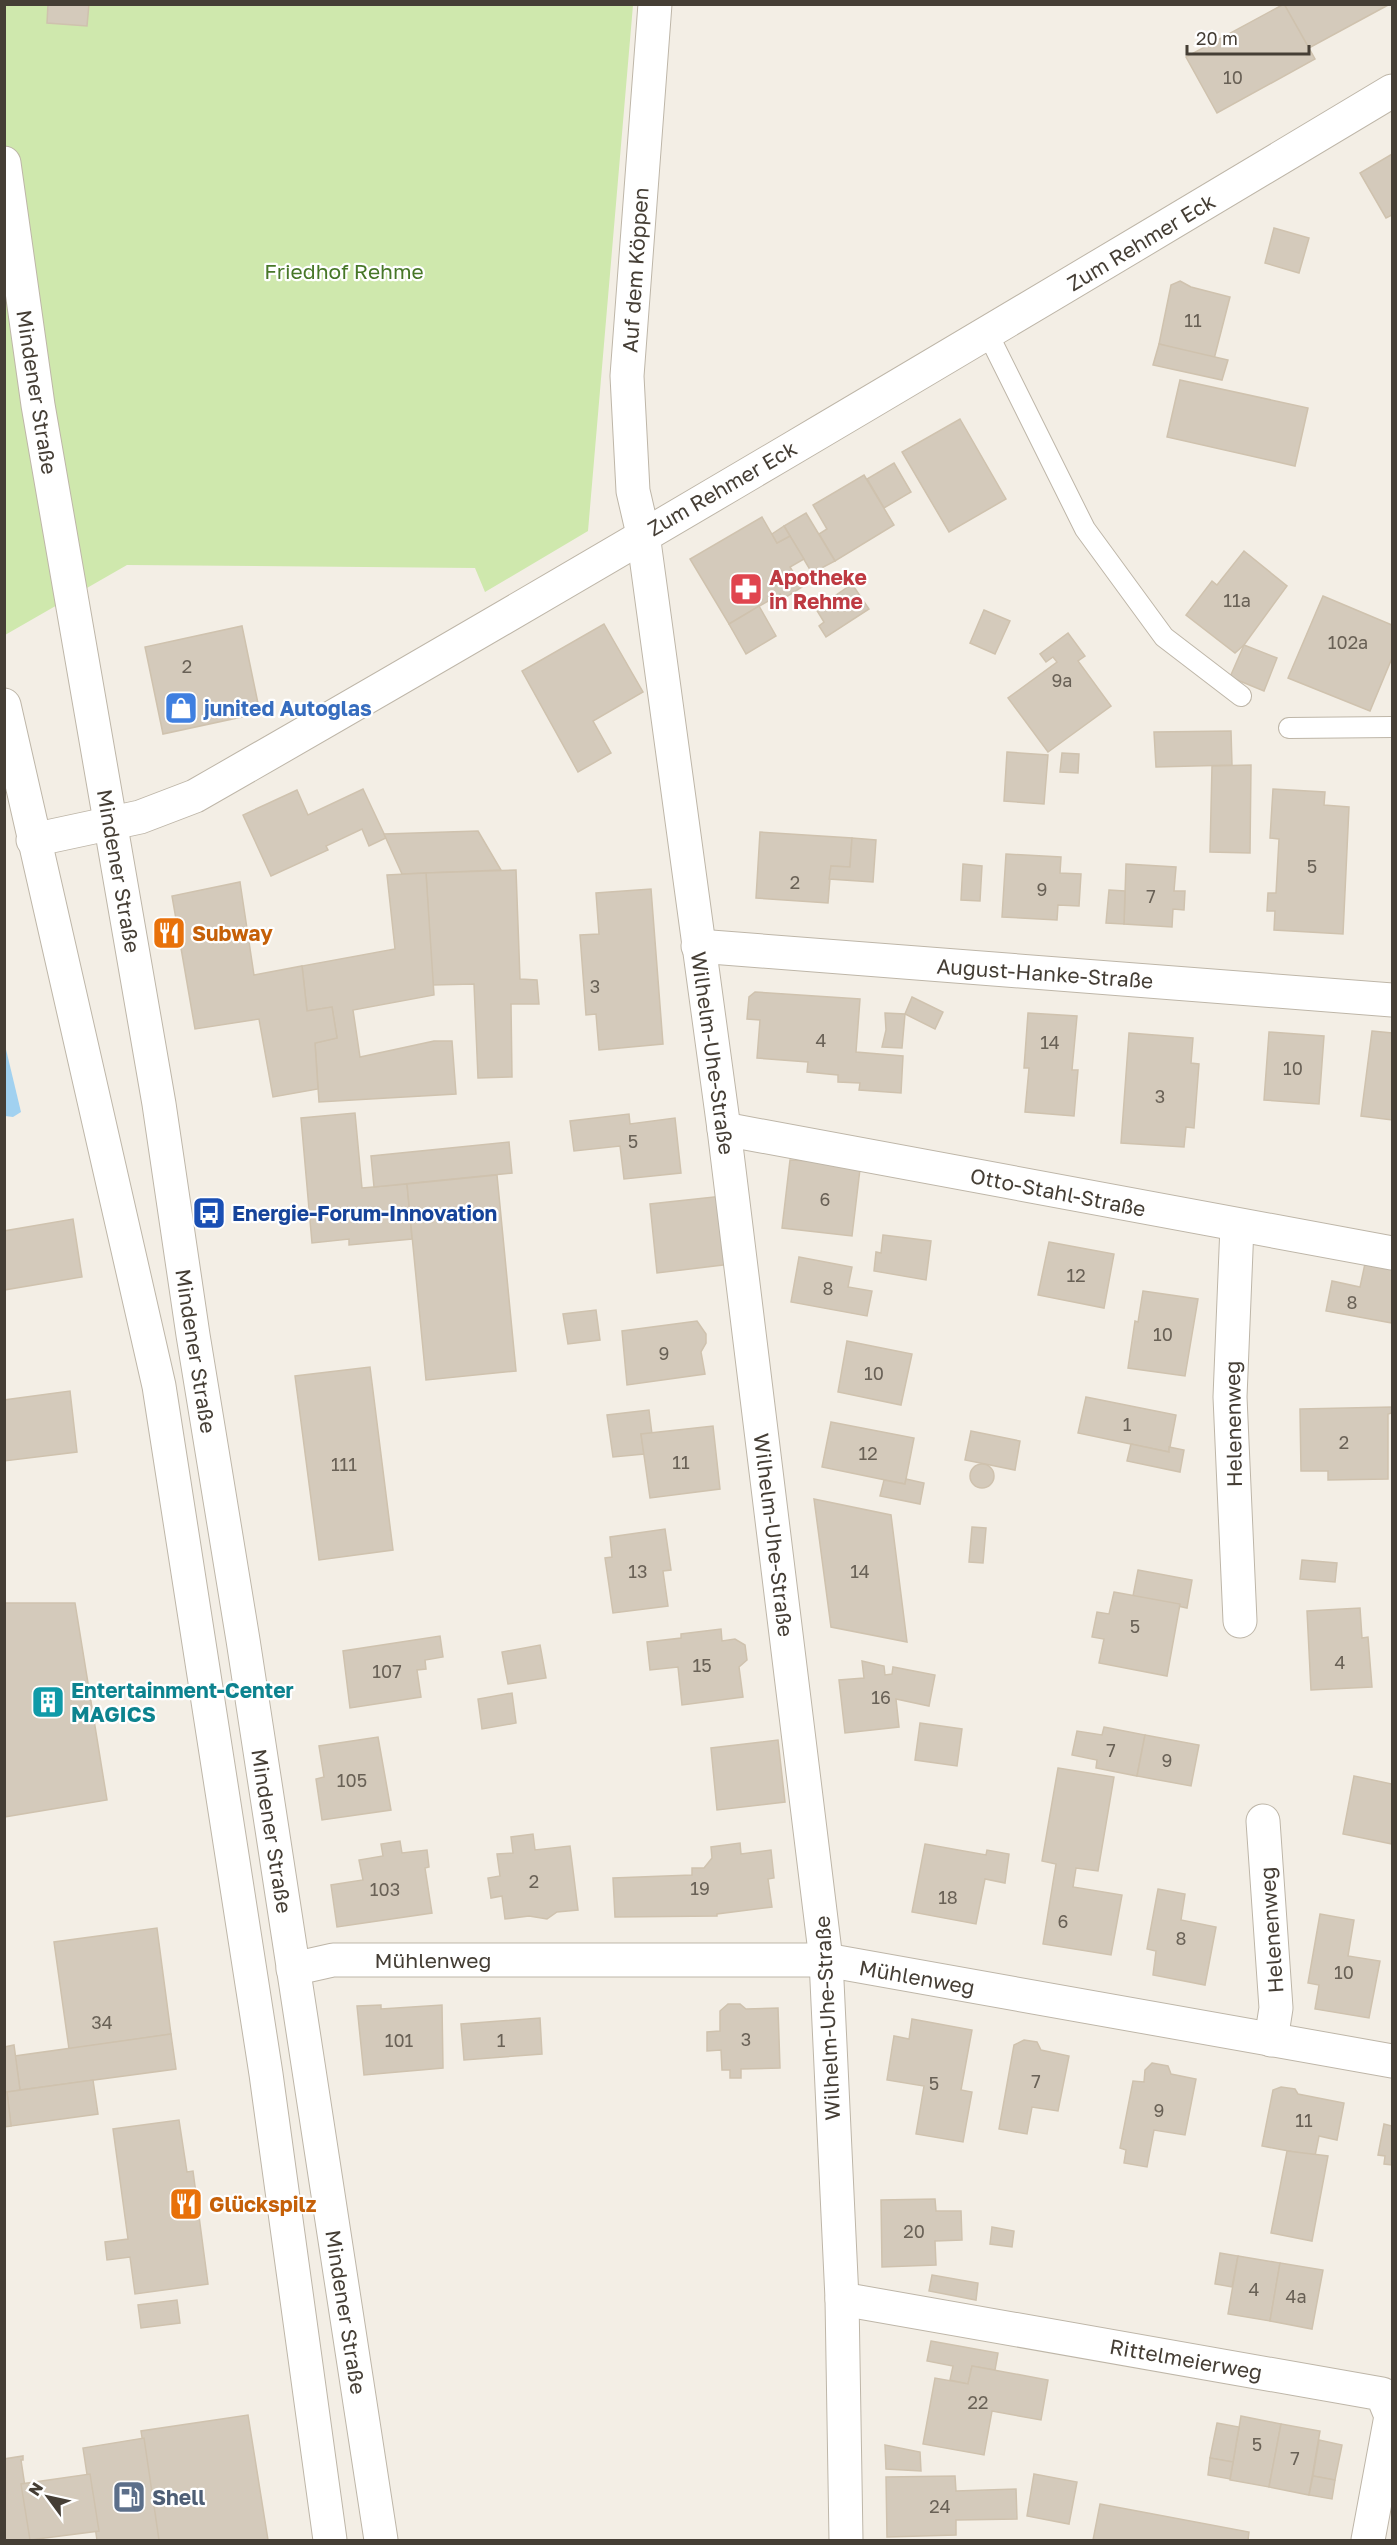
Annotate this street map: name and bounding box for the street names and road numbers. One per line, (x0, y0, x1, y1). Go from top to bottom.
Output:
street label: Auf dem Köppen (616, 186, 654, 354)
street label: Zum Rehmer Eck (1062, 188, 1220, 296)
street label: Mindener Straße (11, 308, 63, 476)
street label: Zum Rehmer Eck (643, 435, 801, 541)
street label: Mindener Straße (92, 787, 146, 955)
street label: Wilhelm-Uhe-Straße (686, 950, 740, 1156)
street label: August-Hanke-Straße (936, 952, 1154, 994)
street label: Otto-Stahl-Straße (968, 1162, 1148, 1222)
street label: Mindener Straße (170, 1267, 222, 1435)
street label: Helenenweg (1219, 1361, 1247, 1487)
street label: Wilhelm-Uhe-Straße (749, 1432, 799, 1638)
street label: Mindener Straße (246, 1747, 298, 1915)
street label: Helenenweg (1254, 1866, 1288, 1994)
street label: Wilhelm-Uhe-Straße (809, 1915, 845, 2121)
street label: Mühlenweg (375, 1947, 491, 1973)
street label: Mühlenweg (857, 1954, 977, 2000)
street label: Mindener Straße (320, 2228, 372, 2396)
street label: Rittelmeierweg (1108, 2333, 1264, 2385)

